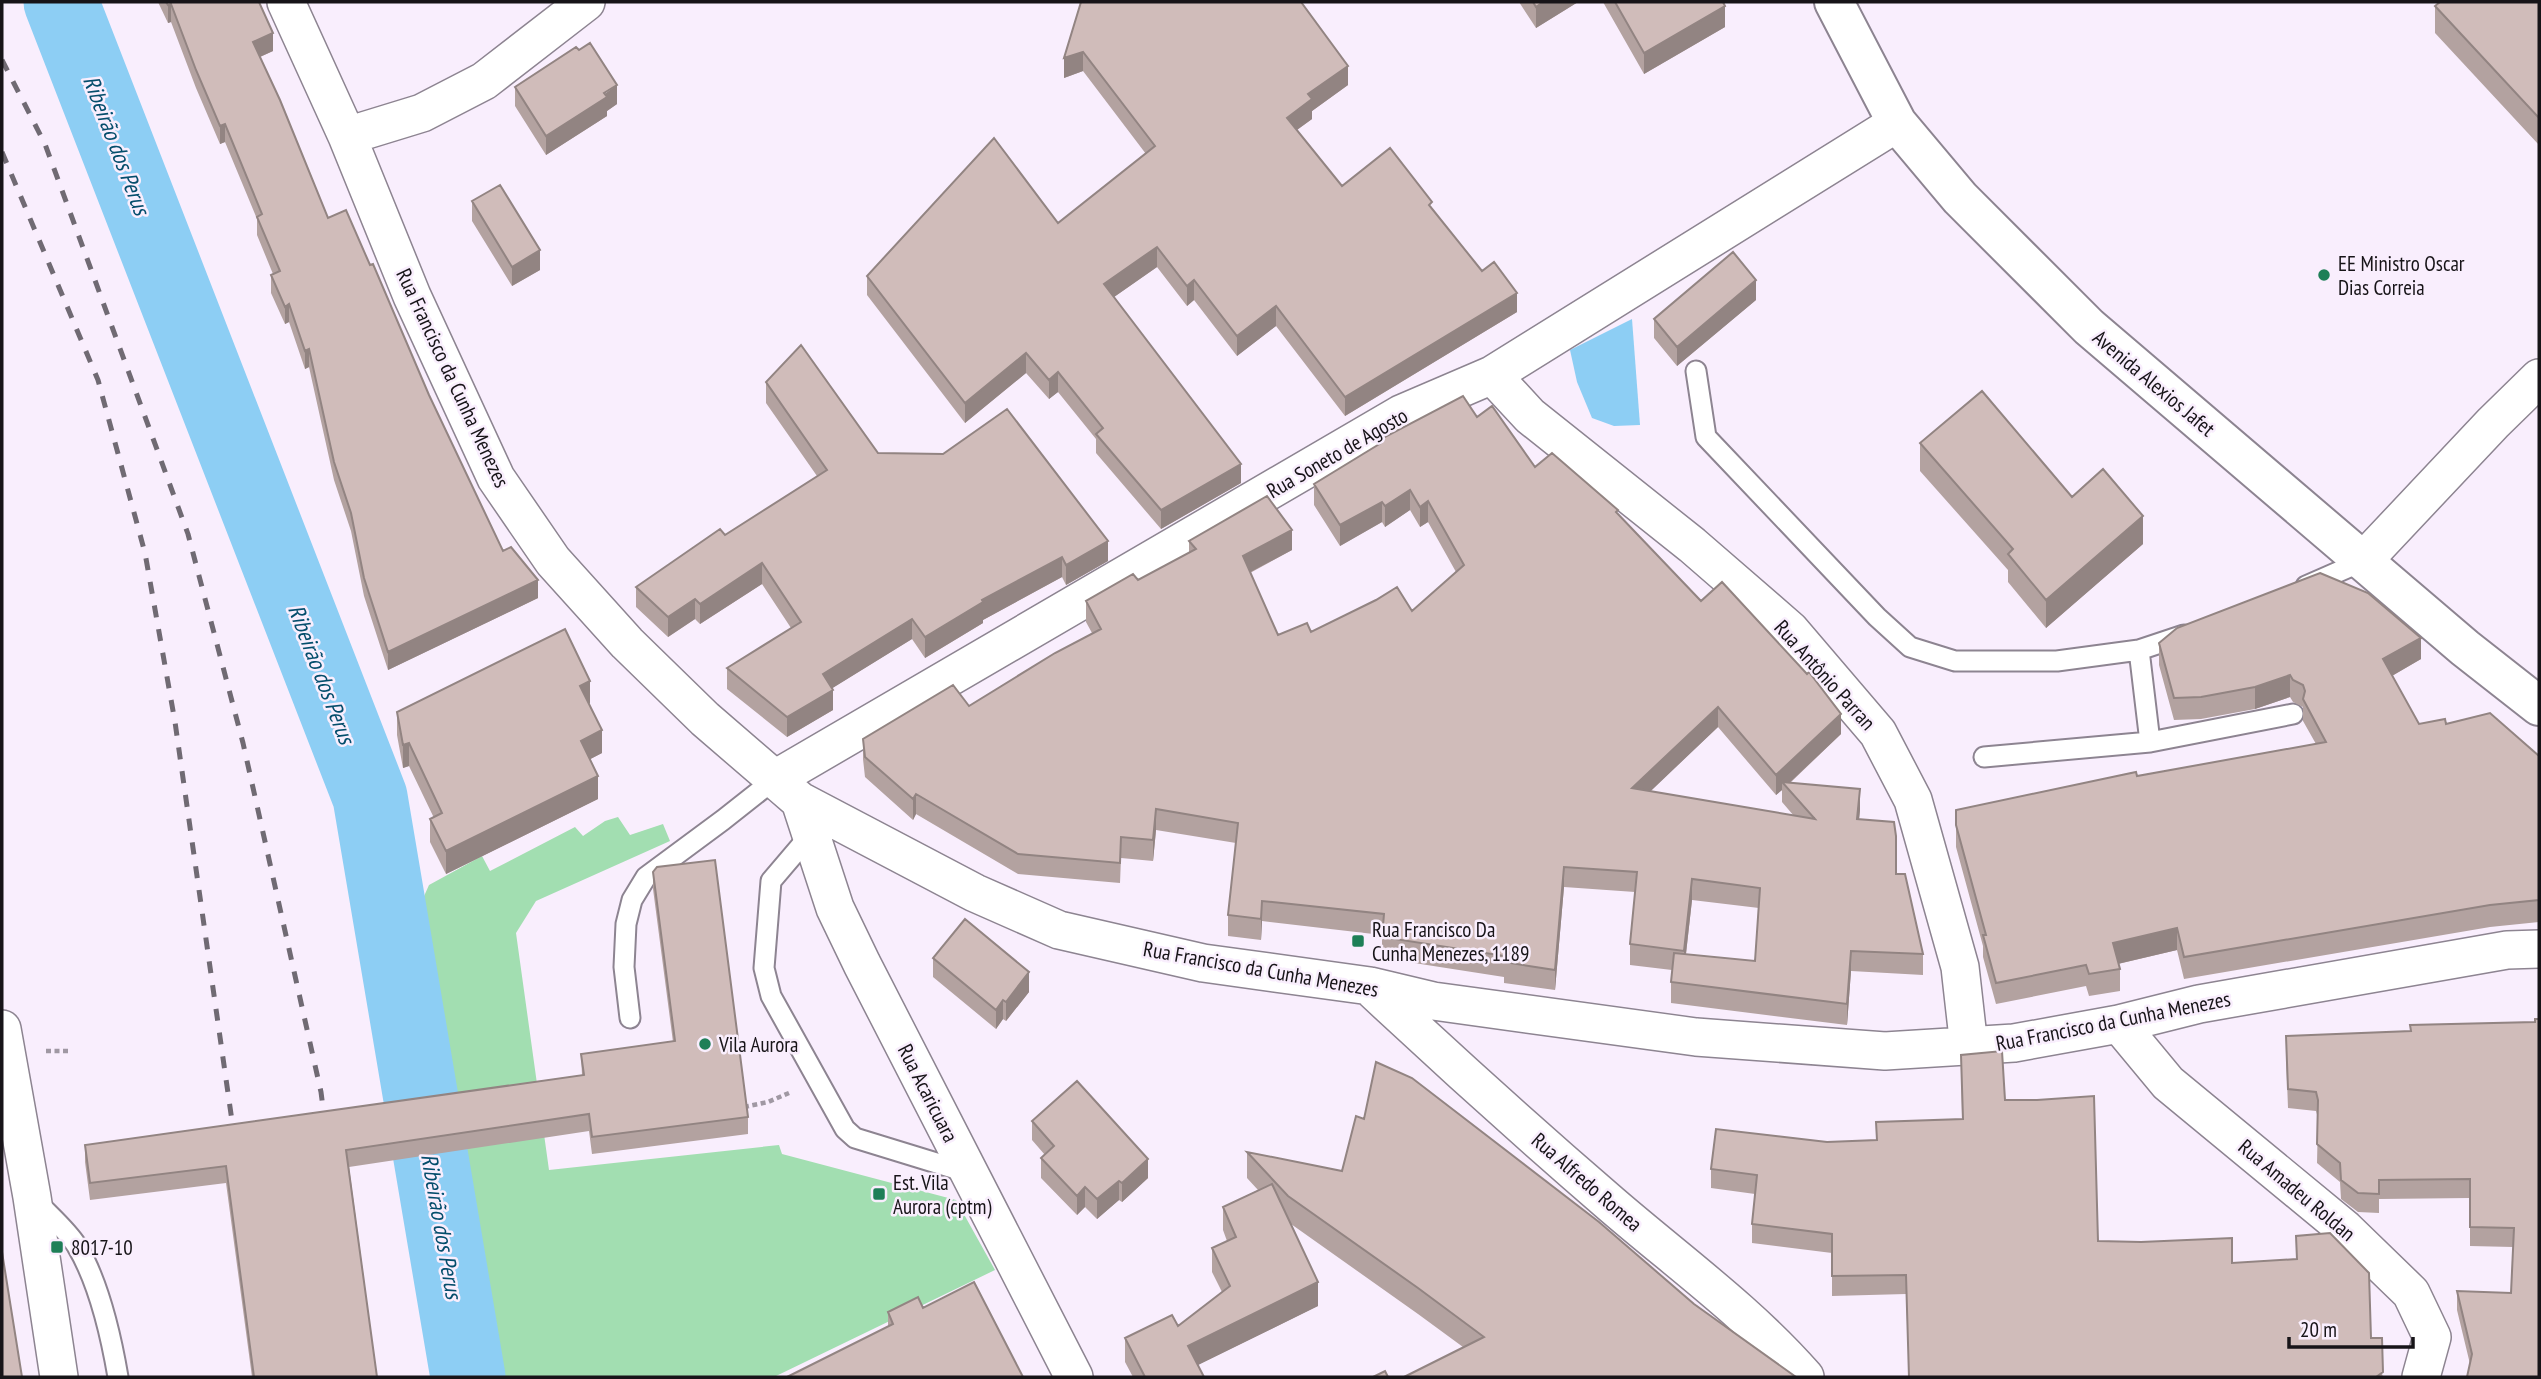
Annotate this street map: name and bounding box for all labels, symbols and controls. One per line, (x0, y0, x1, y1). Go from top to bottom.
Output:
water label: Ribeirão dos Perus (77, 71, 158, 221)
place label: EE Ministro Oscar Dias Correia (2338, 250, 2465, 301)
street label: Rua Francisco da Cunha Menezes (390, 264, 516, 492)
marker: EE Ministro Oscar Dias Correia (2316, 267, 2332, 283)
street label: Avenida Alexios Jafet (2087, 324, 2221, 442)
street label: Rua Soneto de Agosto (1262, 402, 1412, 504)
water label: Ribeirão dos Perus (282, 600, 363, 750)
street label: Rua Antônio Parran (1768, 614, 1882, 736)
place label: Rua Francisco Da Cunha Menezes, 1189 (1372, 916, 1529, 967)
marker: Rua Francisco Da Cunha Menezes, 1189 (1350, 933, 1366, 949)
street label: Rua Francisco da Cunha Menezes (1141, 935, 1381, 1003)
street label: Rua Francisco da Cunha Menezes (1993, 985, 2233, 1057)
place label: Vila Aurora (718, 1031, 799, 1058)
marker: Vila Aurora (697, 1036, 713, 1052)
street label: Rua Acaricuara (892, 1039, 964, 1147)
street label: Rua Alfredo Romea (1526, 1127, 1648, 1237)
street label: Rua Amadeu Roldan (2233, 1133, 2361, 1247)
water label: Ribeirão dos Perus (415, 1151, 469, 1303)
place label: Est. Vila Aurora (cptm) (893, 1169, 991, 1220)
marker: Est. Vila Aurora (cptm) (871, 1186, 887, 1202)
place label: 8017-10 (71, 1234, 133, 1261)
marker: 8017-10 (49, 1239, 65, 1255)
scale bar (2289, 1306, 2413, 1350)
text: 20 m (2300, 1316, 2337, 1343)

